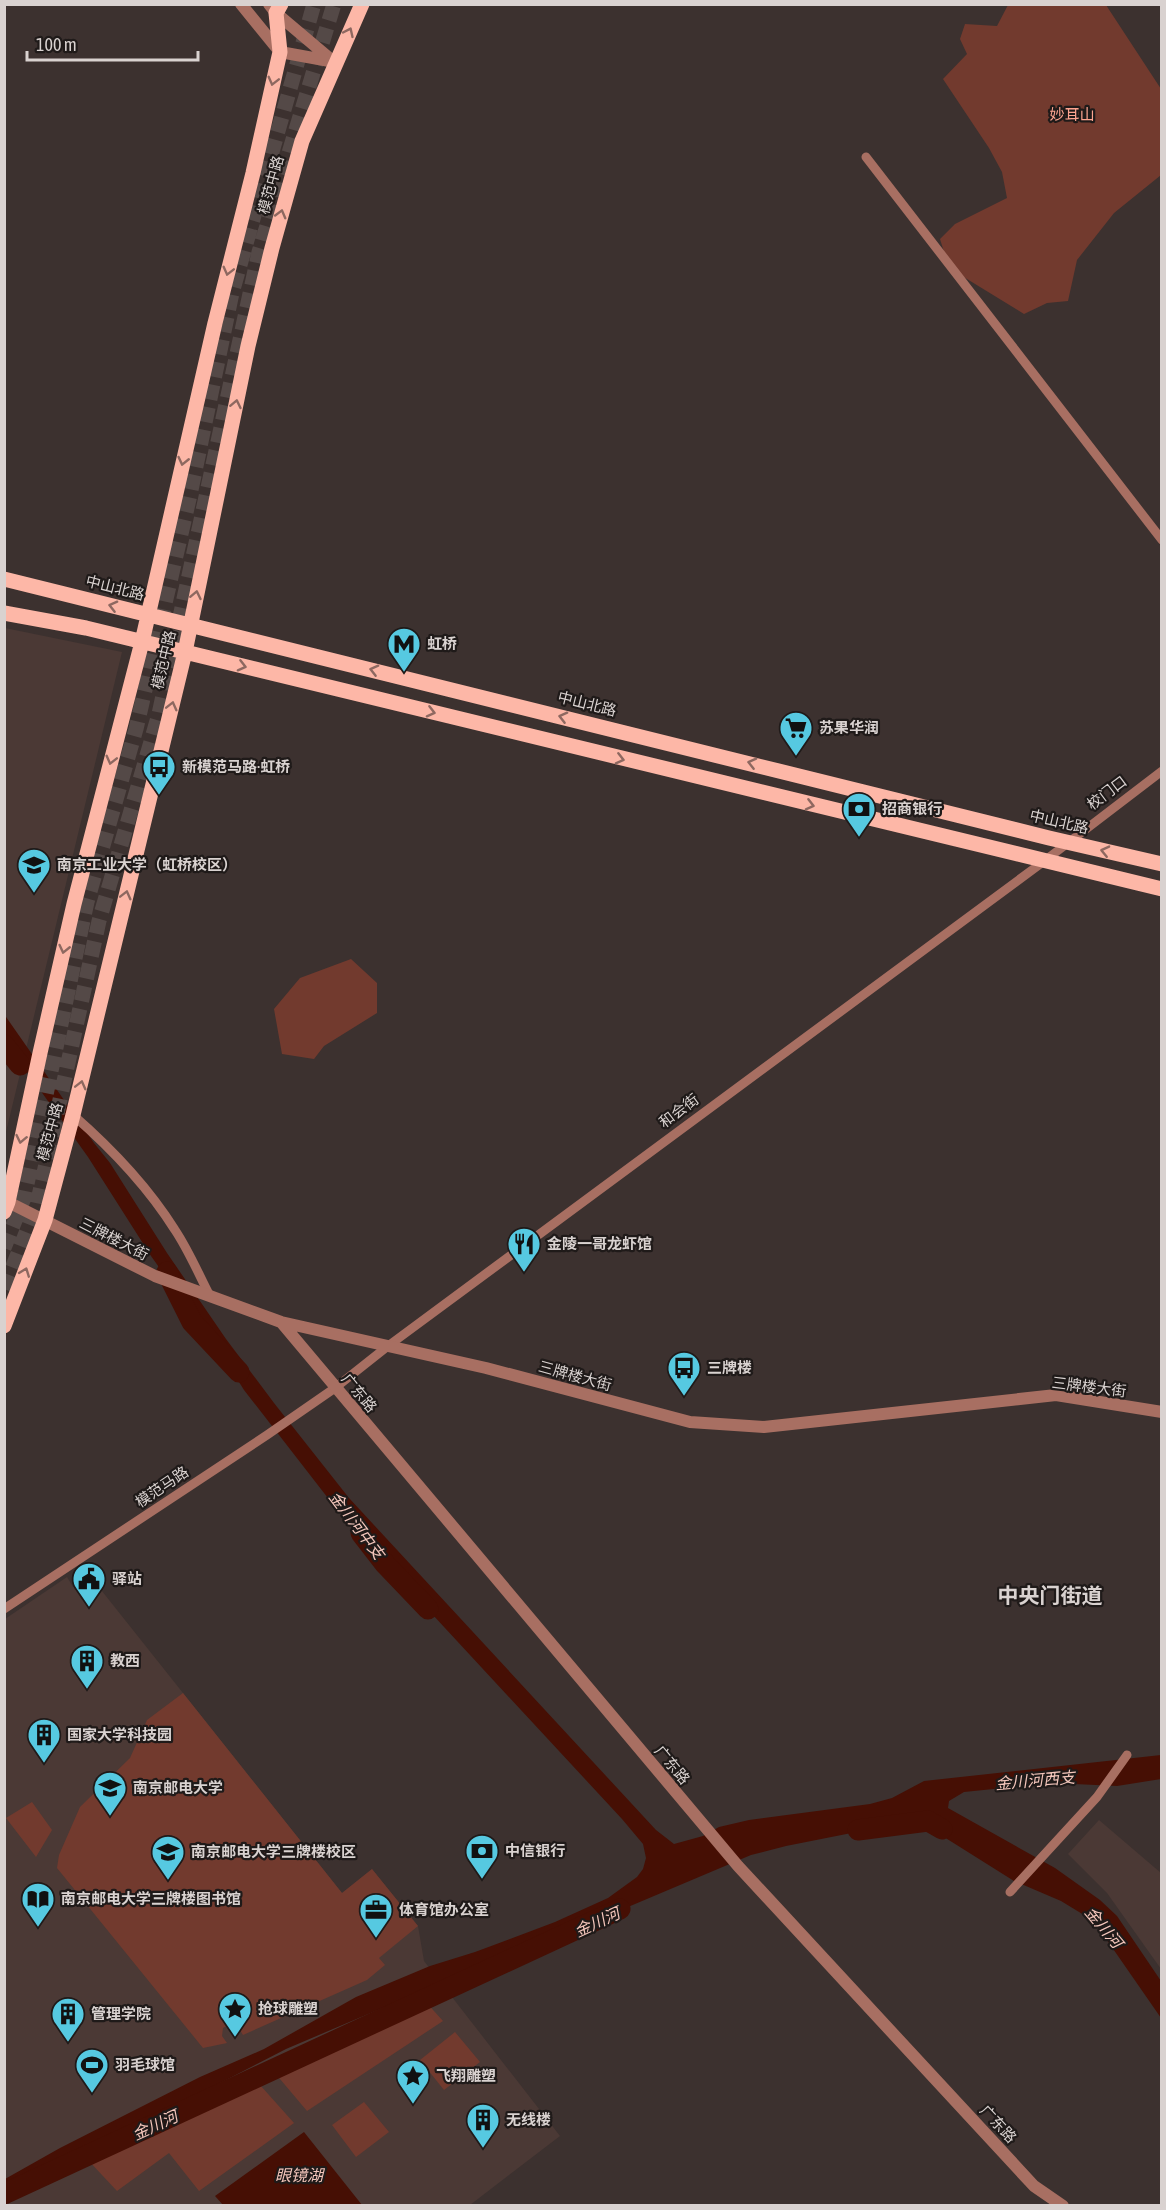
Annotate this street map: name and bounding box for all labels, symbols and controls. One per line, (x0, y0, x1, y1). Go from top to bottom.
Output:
scale bar (27, 24, 198, 62)
one-way arrow (342, 28, 354, 39)
text: 100 m (36, 34, 77, 55)
one-way arrow (267, 76, 280, 86)
park label: 妙耳山 (1049, 106, 1095, 123)
street label: 模范中路 (255, 154, 286, 216)
one-way arrow (274, 210, 287, 220)
one-way arrow (222, 266, 235, 276)
one-way arrow (229, 399, 242, 409)
one-way arrow (178, 456, 191, 466)
street label: 中山北路 (84, 572, 146, 603)
one-way arrow (189, 590, 202, 600)
one-way arrow (108, 600, 118, 613)
metro station icon: 虹桥 (386, 626, 422, 673)
street label: 模范中路 (148, 629, 179, 691)
place label: 虹桥 (427, 635, 457, 652)
one-way arrow (236, 659, 246, 672)
one-way arrow (369, 665, 379, 678)
street label: 中山北路 (556, 688, 618, 719)
one-way arrow (164, 701, 177, 711)
one-way arrow (426, 705, 436, 718)
supermarket icon: 苏果华润 (778, 710, 814, 757)
one-way arrow (558, 711, 568, 724)
place label: 苏果华润 (819, 719, 879, 736)
bus stop icon: 新模范马路·虹桥 (141, 749, 177, 796)
one-way arrow (615, 751, 625, 764)
one-way arrow (106, 755, 119, 765)
place label: 新模范马路·虹桥 (182, 758, 290, 775)
one-way arrow (747, 758, 757, 771)
street label: 校门口 (1084, 772, 1130, 813)
bank icon: 招商银行 (841, 791, 877, 838)
one-way arrow (805, 797, 815, 810)
place label: 招商银行 (882, 800, 942, 817)
street label: 中山北路 (1028, 806, 1090, 837)
one-way arrow (1100, 845, 1110, 858)
school or university icon: 南京工业大学（虹桥校区） (16, 847, 52, 894)
place label: 南京工业大学（虹桥校区） (57, 856, 237, 873)
one-way arrow (119, 890, 132, 900)
one-way arrow (58, 944, 71, 954)
one-way arrow (73, 1080, 86, 1090)
street label: 和会街 (656, 1090, 702, 1131)
street label: 模范中路 (34, 1101, 65, 1163)
one-way arrow (16, 1134, 29, 1144)
street label: 三牌楼大街 (77, 1214, 152, 1263)
restaurant icon: 金陵一哥龙虾馆 (506, 1226, 542, 1273)
place label: 金陵一哥龙虾馆 (547, 1235, 652, 1252)
one-way arrow (18, 1267, 31, 1277)
bus stop icon: 三牌楼 (666, 1350, 702, 1397)
street label: 三牌楼大街 (537, 1358, 614, 1393)
place label: 三牌楼 (707, 1359, 752, 1376)
street label: 广东路 (338, 1370, 380, 1415)
street label: 三牌楼大街 (1051, 1373, 1127, 1400)
street label: 模范马路 (132, 1463, 191, 1510)
water label: 金川河中支 (326, 1488, 389, 1564)
public building icon: 驿站 (71, 1561, 107, 1608)
place label: 驿站 (112, 1570, 142, 1587)
district label: 中央门街道 (998, 1583, 1103, 1607)
building icon: 教西 (69, 1643, 105, 1690)
place label: 教西 (110, 1652, 140, 1669)
building icon: 国家大学科技园 (26, 1717, 62, 1764)
place label: 国家大学科技园 (67, 1726, 172, 1743)
street label: 广东路 (651, 1742, 693, 1787)
water label: 金川河西支 (994, 1767, 1078, 1792)
school or university icon: 南京邮电大学 (92, 1770, 128, 1817)
place label: 南京邮电大学 (133, 1779, 223, 1796)
bank icon: 中信银行 (464, 1833, 500, 1880)
school or university icon: 南京邮电大学三牌楼校区 (150, 1834, 186, 1881)
place label: 中信银行 (505, 1842, 565, 1859)
place label: 南京邮电大学三牌楼校区 (191, 1843, 356, 1860)
library icon: 南京邮电大学三牌楼图书馆 (20, 1881, 56, 1928)
place label: 南京邮电大学三牌楼图书馆 (61, 1890, 241, 1907)
office icon: 体育馆办公室 (358, 1892, 394, 1939)
place label: 体育馆办公室 (399, 1901, 489, 1918)
water label: 金川河 (571, 1902, 625, 1940)
water label: 金川河 (1082, 1903, 1128, 1953)
place icon: 抢球雕塑 (217, 1991, 253, 2038)
building icon: 管理学院 (50, 1996, 86, 2043)
place label: 抢球雕塑 (258, 2000, 318, 2017)
place label: 管理学院 (91, 2005, 151, 2022)
sports icon: 羽毛球馆 (74, 2047, 110, 2094)
place label: 羽毛球馆 (115, 2056, 175, 2073)
place icon: 飞翔雕塑 (395, 2058, 431, 2105)
place label: 飞翔雕塑 (436, 2067, 496, 2084)
street label: 广东路 (977, 2101, 1020, 2146)
building icon: 无线楼 (465, 2102, 501, 2149)
water label: 金川河 (129, 2105, 183, 2143)
place label: 无线楼 (506, 2111, 551, 2128)
water label: 眼镜湖 (275, 2166, 326, 2184)

